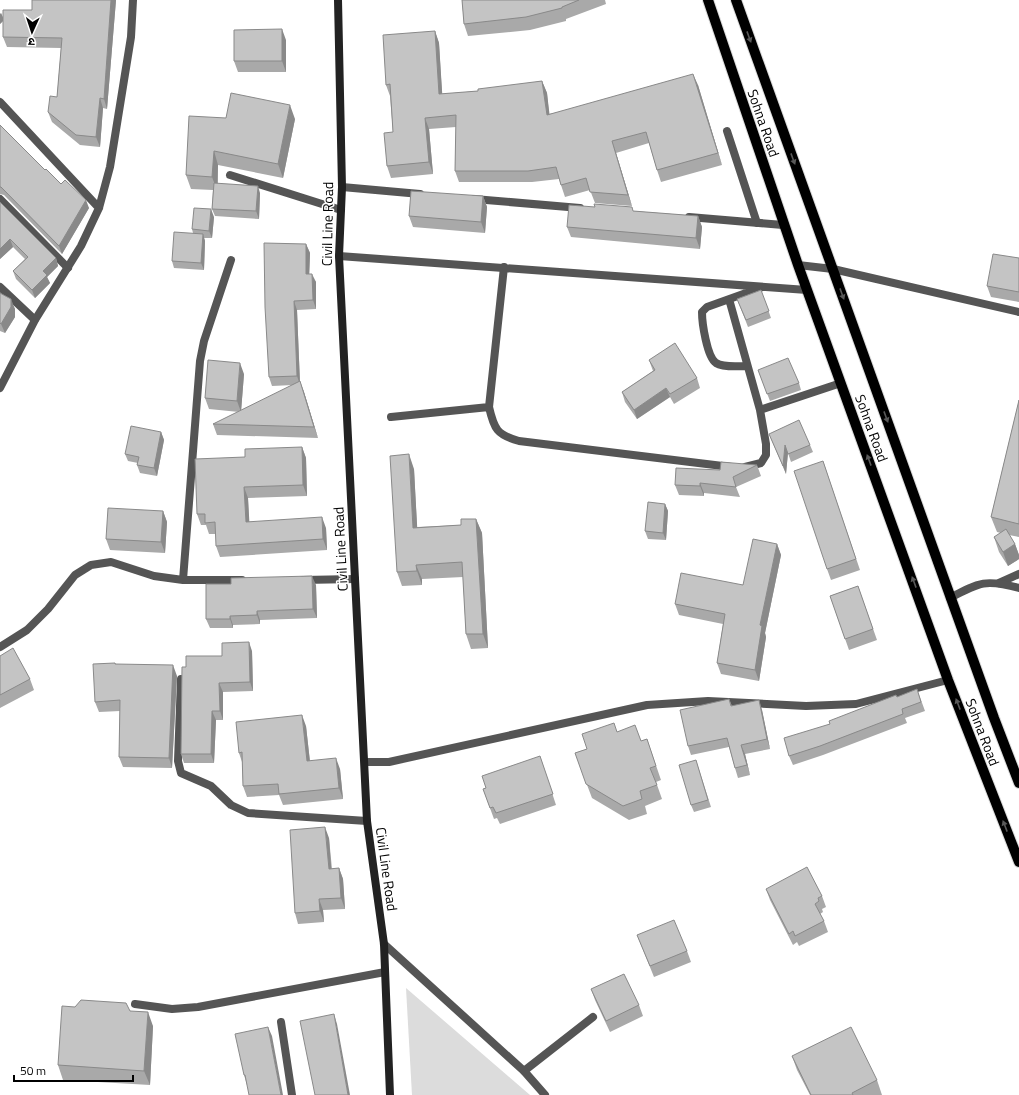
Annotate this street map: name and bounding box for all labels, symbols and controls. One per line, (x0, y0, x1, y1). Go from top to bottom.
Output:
north arrow (12, 12, 52, 52)
one-way arrow (746, 31, 752, 43)
text: उ (27, 34, 35, 50)
street label: Sohna Road (743, 86, 785, 160)
one-way arrow (790, 153, 796, 165)
street label: Civil Line Road (316, 182, 338, 266)
one-way arrow (839, 289, 845, 301)
street label: Sohna Road (850, 391, 894, 465)
one-way arrow (883, 411, 889, 423)
one-way arrow (866, 454, 872, 466)
street label: Civil Line Road (327, 506, 353, 592)
one-way arrow (910, 576, 916, 588)
street label: Sohna Road (961, 695, 1005, 769)
one-way arrow (954, 698, 960, 710)
one-way arrow (1001, 819, 1007, 831)
street label: Civil Line Road (371, 826, 403, 912)
scale bar (14, 1057, 133, 1083)
text: 50 m (20, 1061, 46, 1080)

